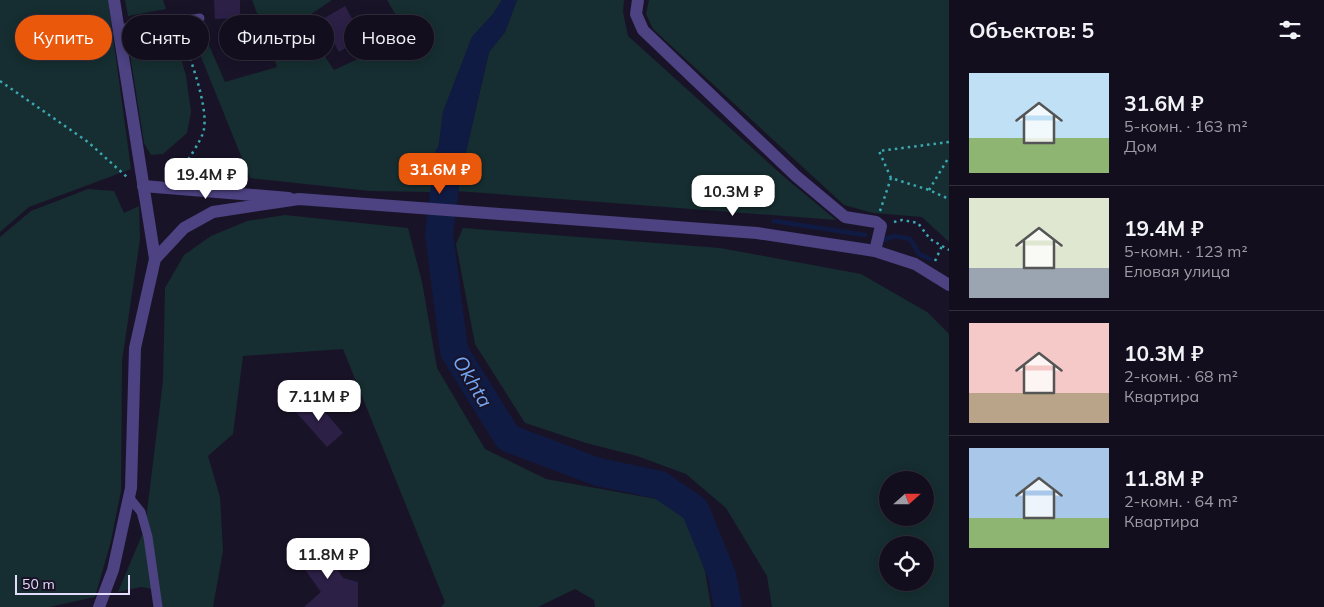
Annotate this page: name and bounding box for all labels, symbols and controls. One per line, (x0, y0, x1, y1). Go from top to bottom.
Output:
chip: Купить (15, 15, 112, 60)
chip: Снять (122, 15, 209, 60)
chip: Фильтры (219, 15, 334, 60)
chip: Новое (344, 15, 434, 60)
icon: filters (1276, 16, 1304, 44)
text: Объектов: 5 (969, 17, 1094, 43)
text: 31.6M ₽ (1124, 90, 1204, 116)
icon: home (1009, 93, 1069, 153)
text: 5-комн. · 163 m² (1124, 116, 1248, 136)
text: Дом (1124, 136, 1157, 156)
pin: 31.6M ₽ (394, 152, 486, 195)
pin: 19.4M ₽ (160, 158, 252, 200)
text: 31.6M ₽ (410, 159, 470, 179)
text: 19.4M ₽ (176, 164, 236, 184)
pin: 10.3M ₽ (687, 174, 779, 217)
text: 10.3M ₽ (703, 181, 763, 201)
text: 19.4M ₽ (1124, 215, 1204, 241)
icon: home (1009, 218, 1069, 278)
text: 5-комн. · 123 m² (1124, 241, 1248, 261)
text: Еловая улица (1124, 261, 1230, 281)
text: 10.3M ₽ (1124, 340, 1204, 366)
icon: home (1009, 343, 1069, 403)
water label: Okhta (448, 350, 498, 412)
text: 2-комн. · 68 m² (1124, 366, 1238, 386)
pin: 7.11M ₽ (273, 380, 365, 422)
text: 7.11M ₽ (289, 386, 349, 406)
text: Квартира (1124, 386, 1199, 406)
text: 11.8M ₽ (1124, 465, 1204, 491)
icon: home (1009, 468, 1069, 528)
north arrow (879, 471, 934, 526)
map controls (879, 471, 934, 591)
text: 2-комн. · 64 m² (1124, 491, 1238, 511)
text: Квартира (1124, 511, 1199, 531)
button: locate (879, 536, 934, 591)
pin: 11.8M ₽ (282, 538, 374, 580)
text: 11.8M ₽ (298, 544, 358, 564)
scale bar (15, 572, 130, 595)
text: 50 m (22, 575, 55, 593)

